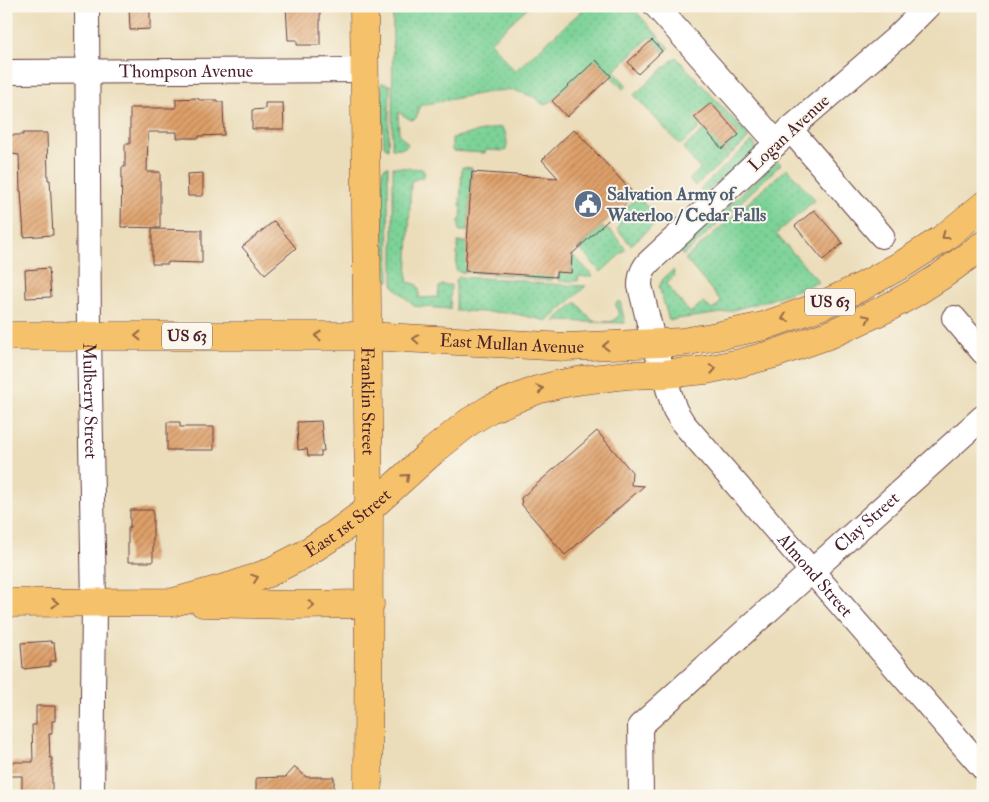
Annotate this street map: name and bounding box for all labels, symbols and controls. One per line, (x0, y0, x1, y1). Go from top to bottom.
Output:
street label: Thompson Avenue (119, 59, 254, 83)
street label: Logan Avenue (743, 89, 835, 177)
place label: Salvation Army of Waterloo / Cedar Falls (606, 183, 766, 227)
public building icon: Salvation Army of Waterloo / Cedar Falls (573, 189, 603, 219)
one-way arrow (942, 231, 951, 239)
road number: US 63 (805, 288, 855, 316)
one-way arrow (781, 313, 790, 323)
one-way arrow (862, 314, 871, 324)
road number: US 63 (162, 322, 212, 350)
street label: East Mullan Avenue (439, 329, 585, 359)
one-way arrow (134, 331, 142, 341)
one-way arrow (314, 331, 322, 341)
one-way arrow (412, 334, 420, 345)
one-way arrow (601, 340, 609, 351)
street label: Mulberry Street (78, 343, 103, 459)
street label: Franklin Street (356, 346, 380, 456)
one-way arrow (708, 364, 717, 375)
one-way arrow (536, 385, 544, 395)
one-way arrow (400, 474, 409, 483)
street label: East 1st Street (300, 483, 396, 562)
street label: Clay Street (829, 486, 904, 557)
street label: Almond Street (772, 528, 858, 622)
one-way arrow (250, 574, 258, 584)
one-way arrow (52, 598, 59, 608)
one-way arrow (307, 600, 315, 610)

